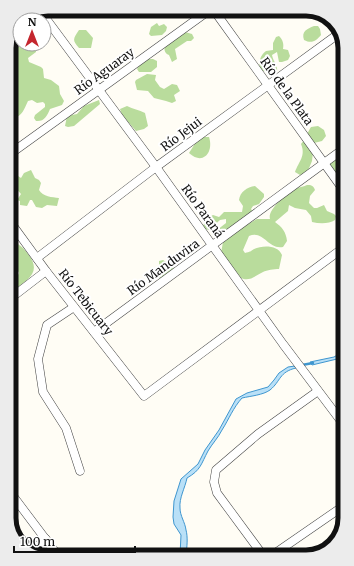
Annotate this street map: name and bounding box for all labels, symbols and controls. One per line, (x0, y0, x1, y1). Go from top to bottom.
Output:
north arrow (12, 12, 52, 52)
text: N (28, 15, 37, 29)
street label: Río Aguaray (71, 44, 137, 98)
street label: Río de la Plata (257, 54, 317, 128)
street label: Río Jejui (158, 114, 204, 154)
street label: Río Paraná (179, 181, 228, 241)
street label: Río Manduvira (124, 236, 202, 298)
street label: Río Tebicuary (56, 266, 116, 338)
scale bar (14, 528, 135, 554)
text: 100 m (20, 534, 55, 549)

